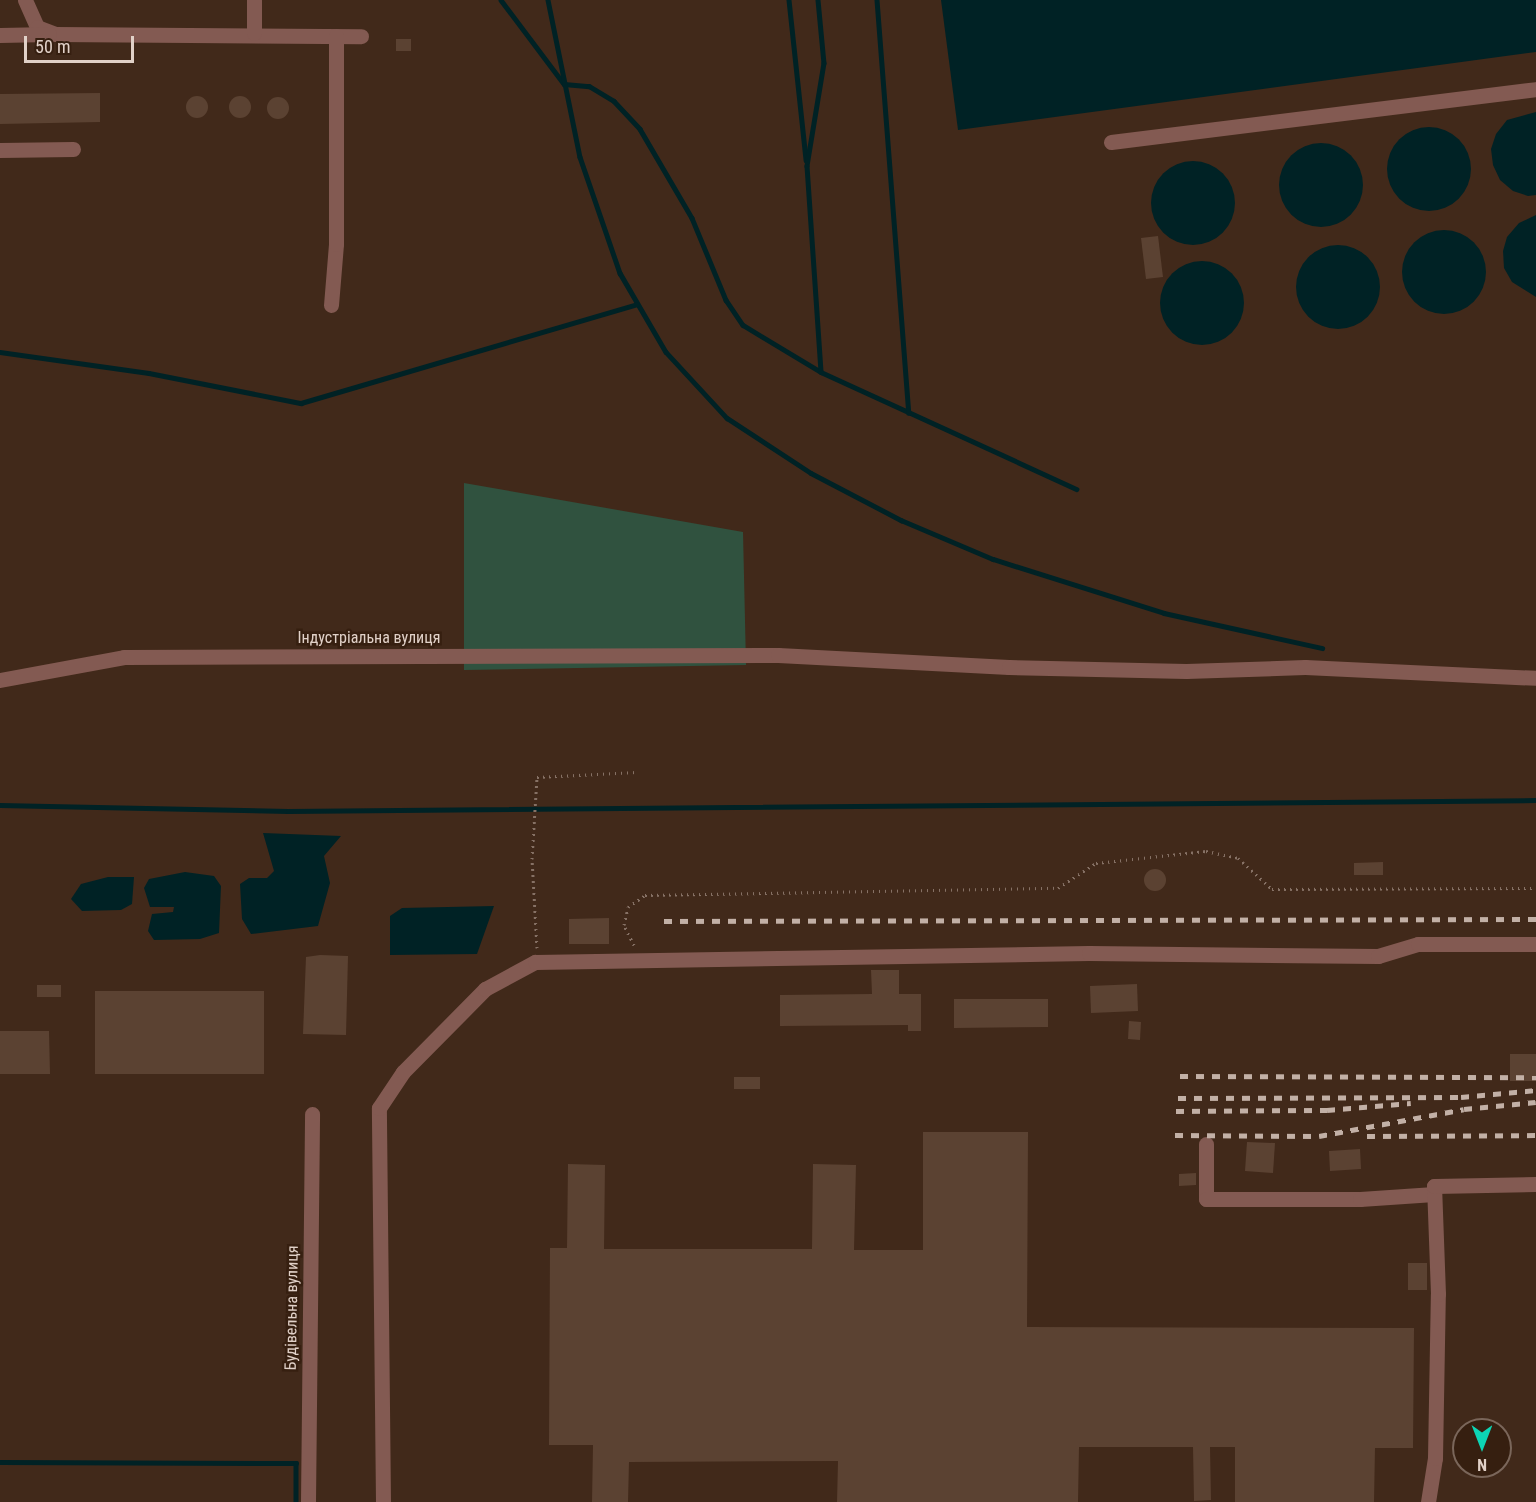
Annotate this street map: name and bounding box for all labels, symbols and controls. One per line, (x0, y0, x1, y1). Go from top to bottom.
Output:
scale bar (27, 24, 136, 62)
text: 50 m (35, 36, 70, 57)
street label: Індустріальна вулиця (298, 628, 440, 648)
street label: Будівельна вулиця (281, 1245, 303, 1371)
north arrow (1452, 1418, 1512, 1478)
text: N (1477, 1455, 1487, 1474)

